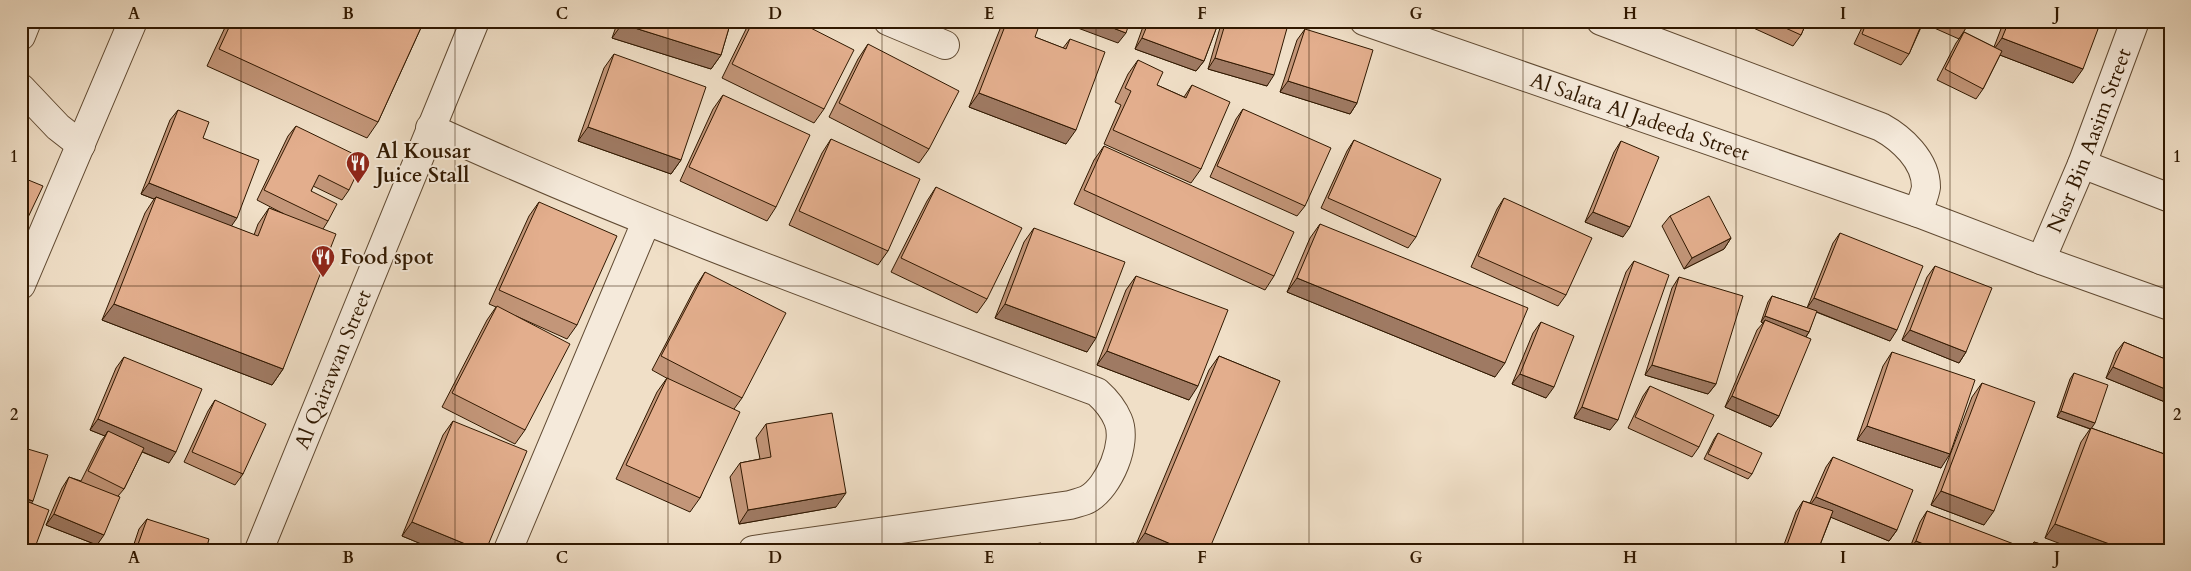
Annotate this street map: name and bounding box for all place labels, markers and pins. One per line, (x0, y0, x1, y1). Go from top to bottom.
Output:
place label: Al Kousar Juice Stall (373, 137, 471, 190)
restaurant icon: Al Kousar Juice Stall (345, 150, 371, 184)
place label: Food spot (340, 243, 434, 272)
restaurant icon: Food spot (310, 244, 336, 278)

